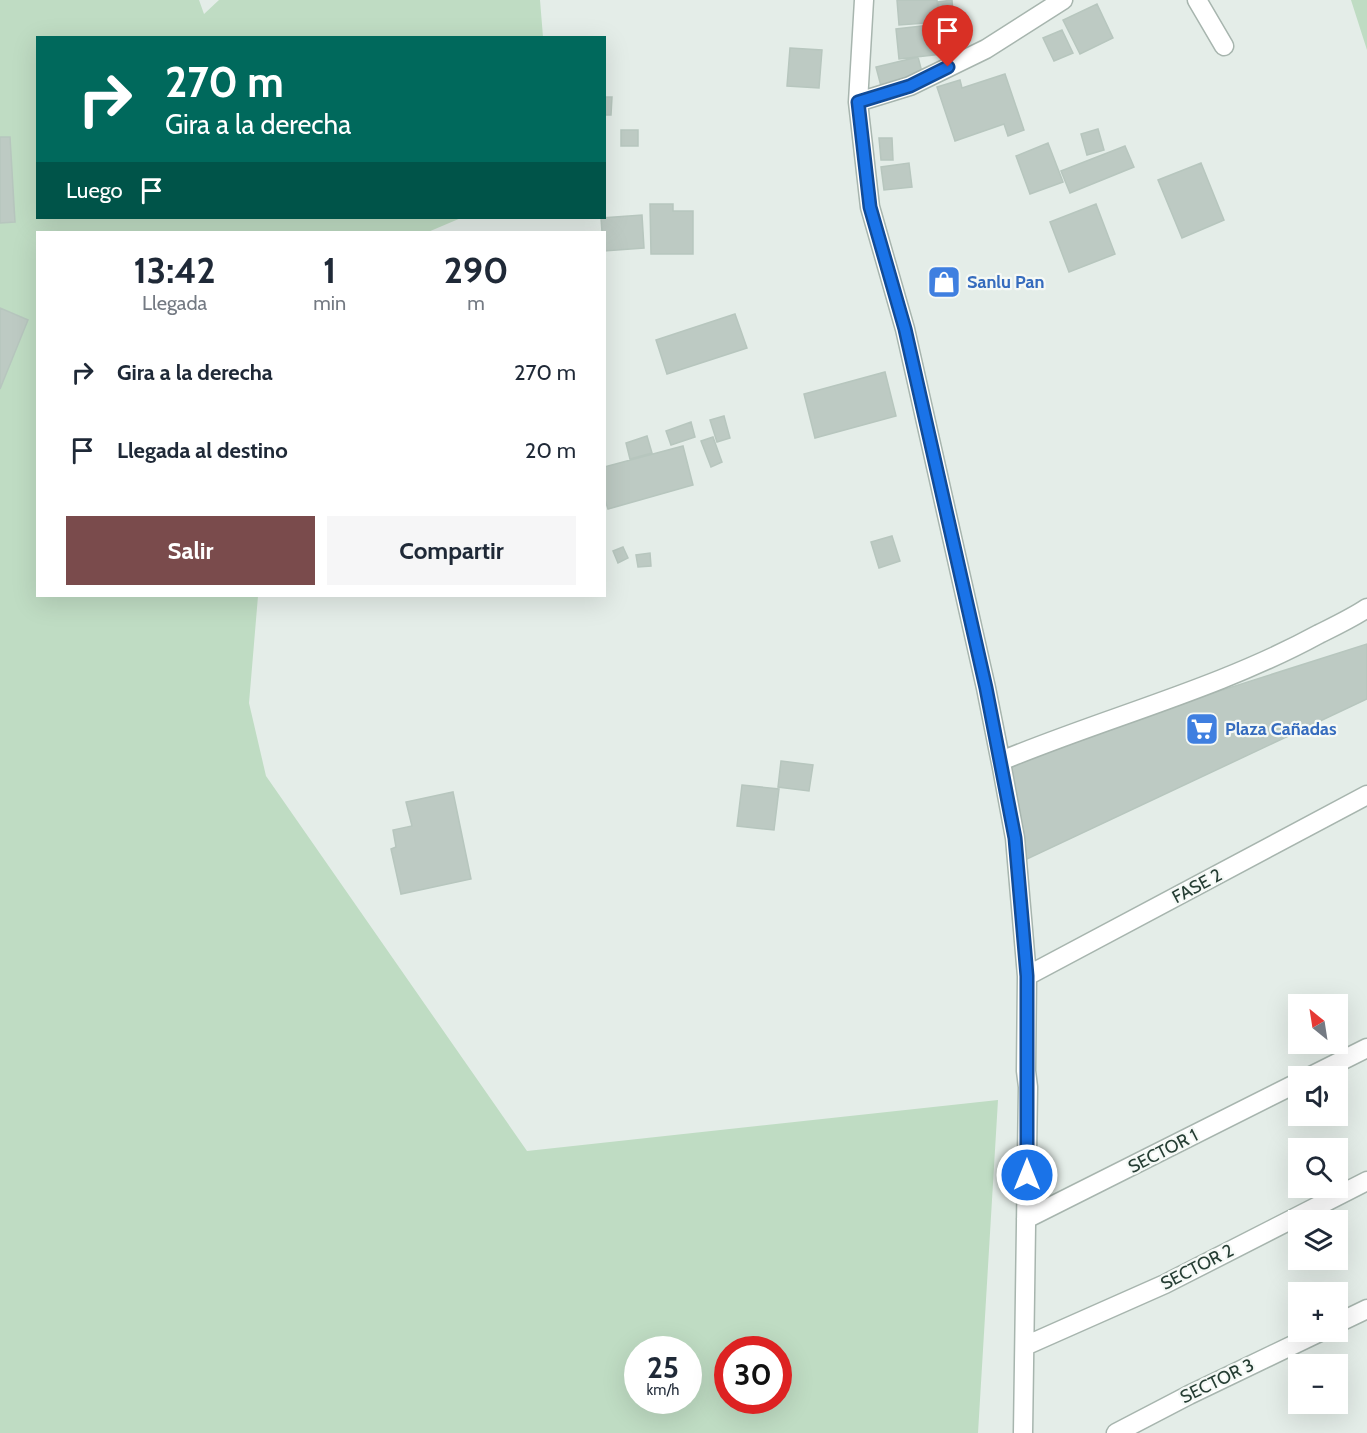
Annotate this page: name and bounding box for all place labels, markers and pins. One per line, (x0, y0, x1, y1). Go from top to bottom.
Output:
pin (922, 5, 973, 67)
shop icon: Sanlu Pan (926, 264, 962, 300)
place label: Sanlu Pan (967, 271, 1044, 293)
supermarket icon: Plaza Cañadas (1184, 711, 1220, 747)
place label: Plaza Cañadas (1225, 718, 1337, 740)

